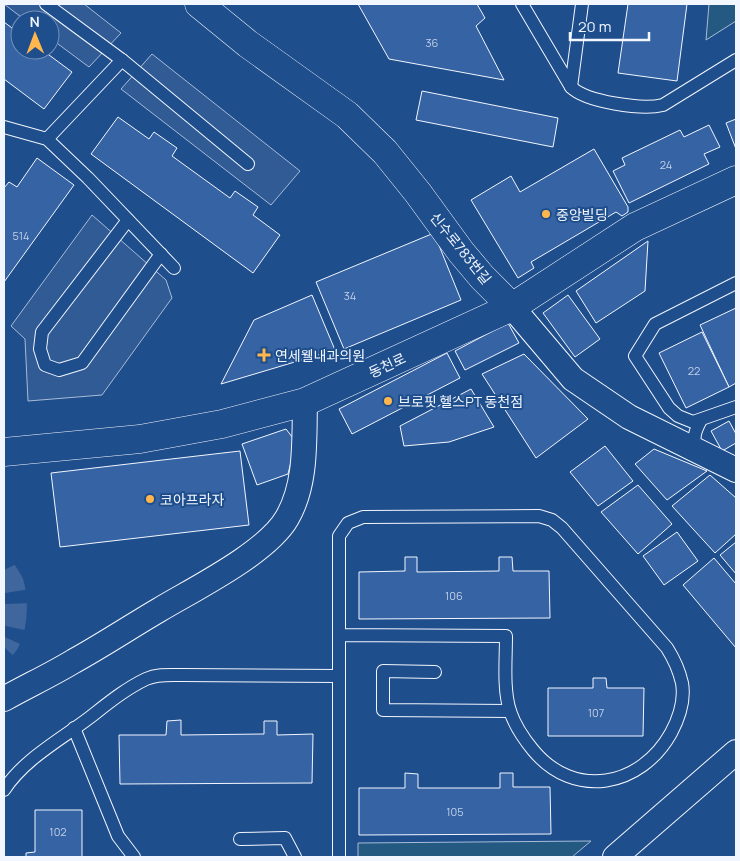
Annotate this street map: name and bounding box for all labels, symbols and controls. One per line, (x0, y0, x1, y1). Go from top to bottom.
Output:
north arrow (10, 10, 60, 60)
scale bar (570, 10, 649, 42)
text: N (30, 12, 40, 31)
text: 20 m (578, 16, 611, 37)
house number: 36 (426, 35, 439, 50)
house number: 24 (660, 157, 672, 172)
place label: 중앙빌딩 (556, 205, 608, 224)
street label: 신수로783번길 (426, 208, 496, 288)
marker: 중앙빌딩 (540, 208, 552, 220)
house number: 514 (12, 228, 30, 243)
house number: 34 (344, 288, 356, 303)
place label: 연세웰내과의원 (275, 346, 365, 365)
marker: 연세웰내과의원 (257, 348, 271, 362)
street label: 동천로 (365, 348, 409, 382)
house number: 22 (688, 363, 700, 378)
place label: 브로핏 헬스PT 동천점 (398, 392, 523, 411)
marker: 브로핏 헬스PT 동천점 (382, 395, 394, 407)
place label: 코아프라자 (160, 490, 225, 509)
marker: 코아프라자 (144, 493, 156, 505)
house number: 106 (445, 588, 463, 603)
house number: 107 (588, 705, 604, 720)
house number: 105 (446, 804, 464, 819)
house number: 102 (49, 824, 67, 839)

